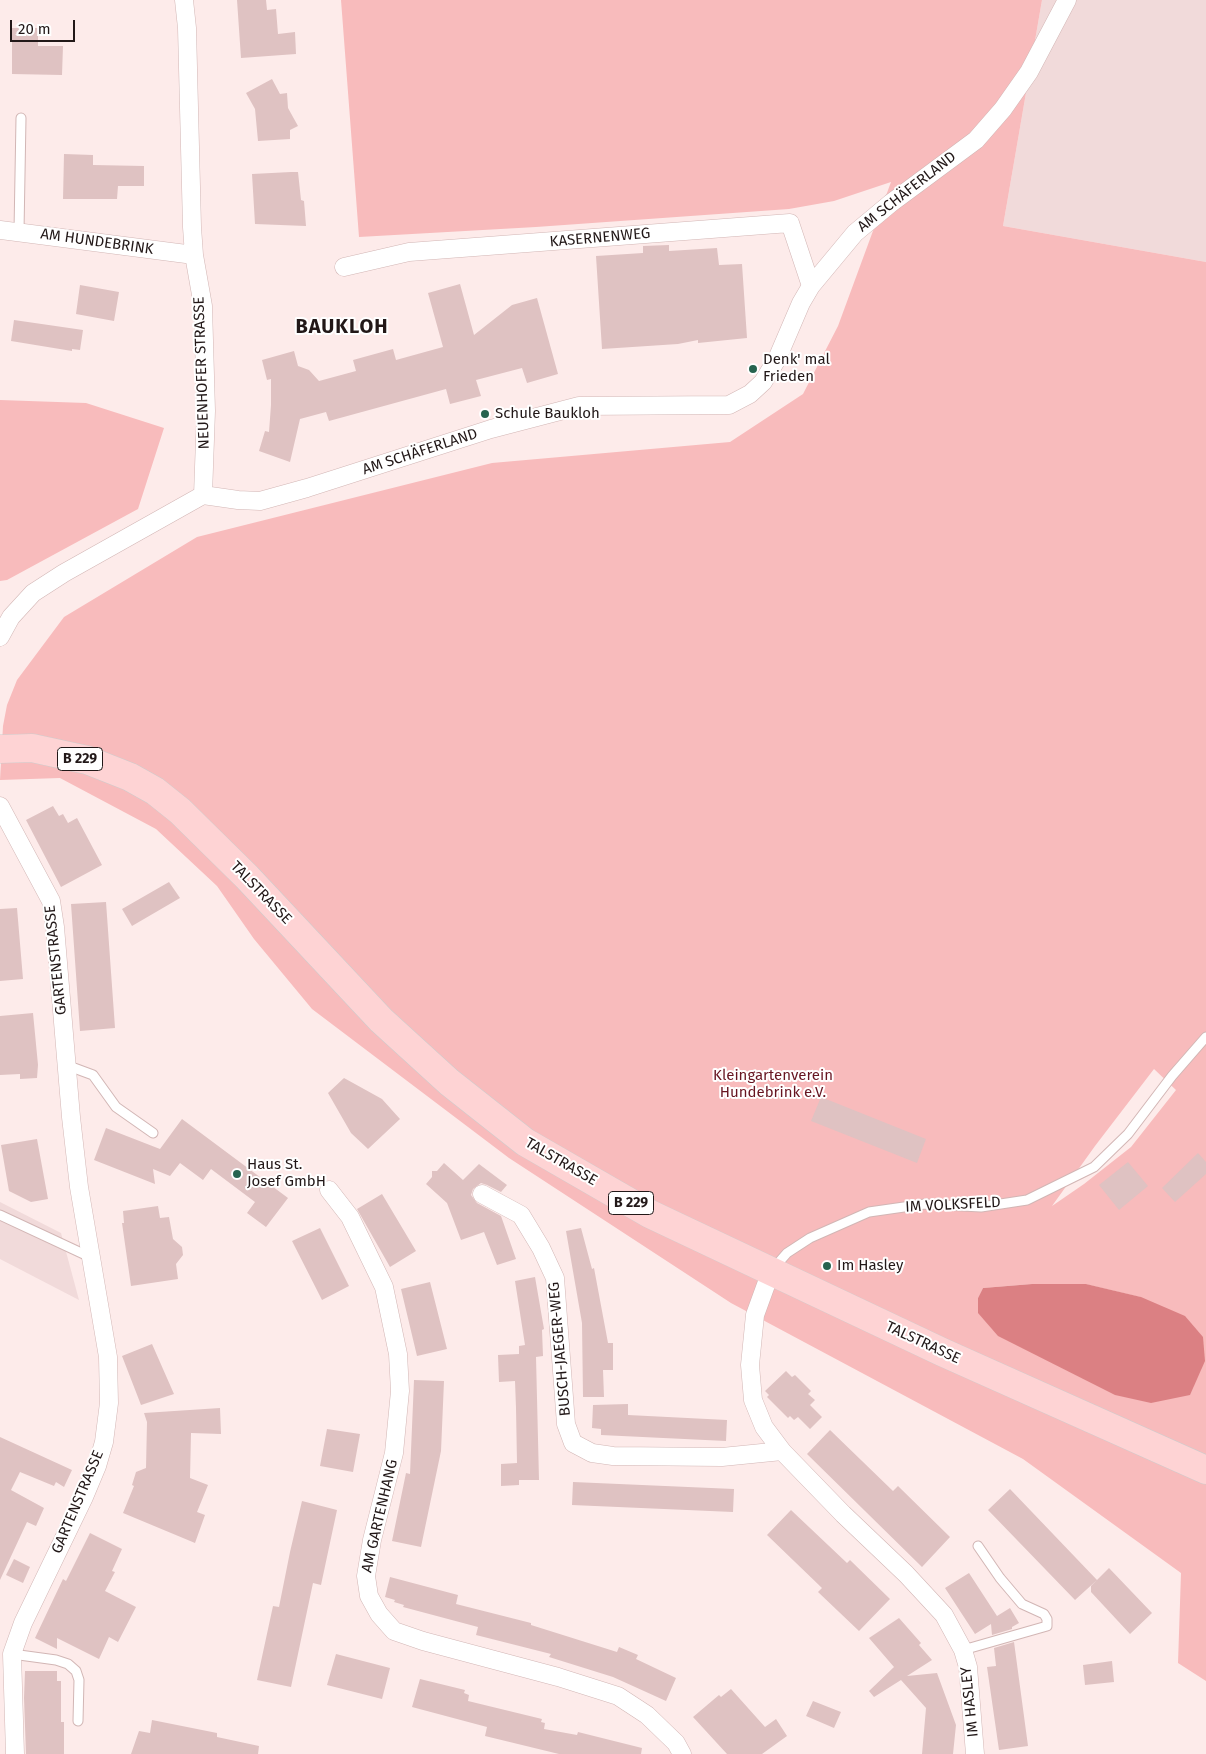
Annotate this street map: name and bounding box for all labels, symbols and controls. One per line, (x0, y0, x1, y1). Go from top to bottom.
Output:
scale bar (12, 10, 78, 42)
text: 20 m (18, 20, 51, 38)
street label: AM SCHÄFERLAND (854, 148, 960, 236)
street label: AM HUNDEBRINK (39, 225, 155, 259)
street label: KASERNENWEG (549, 225, 651, 251)
street label: NEUENHOFER STRASSE (190, 296, 214, 450)
district label: BAUKLOH (295, 315, 389, 339)
place label: Denk' mal Frieden (763, 351, 830, 386)
marker: Denk' mal Frieden (747, 363, 759, 375)
place label: Schule Baukloh (495, 405, 600, 423)
marker: Schule Baukloh (479, 408, 491, 420)
street label: AM SCHÄFERLAND (360, 425, 480, 479)
road number: B 229 (58, 748, 102, 771)
street label: TALSTRASSE (227, 858, 295, 928)
street label: GARTENSTRASSE (41, 904, 71, 1016)
park label: Kleingartenverein Hundebrink e.V. (713, 1067, 833, 1102)
street label: TALSTRASSE (522, 1134, 600, 1190)
place label: Haus St. Josef GmbH (247, 1156, 326, 1191)
marker: Haus St. Josef GmbH (231, 1168, 243, 1180)
road number: B 229 (608, 1192, 654, 1214)
street label: IM VOLKSFELD (905, 1194, 1001, 1216)
place label: Im Hasley (837, 1257, 903, 1275)
marker: Im Hasley (821, 1260, 833, 1272)
street label: BUSCH-JAEGER-WEG (545, 1281, 575, 1417)
street label: TALSTRASSE (883, 1318, 963, 1368)
street label: GARTENSTRASSE (48, 1448, 108, 1556)
street label: AM GARTENHANG (358, 1458, 402, 1574)
street label: IM HASLEY (957, 1666, 983, 1738)

